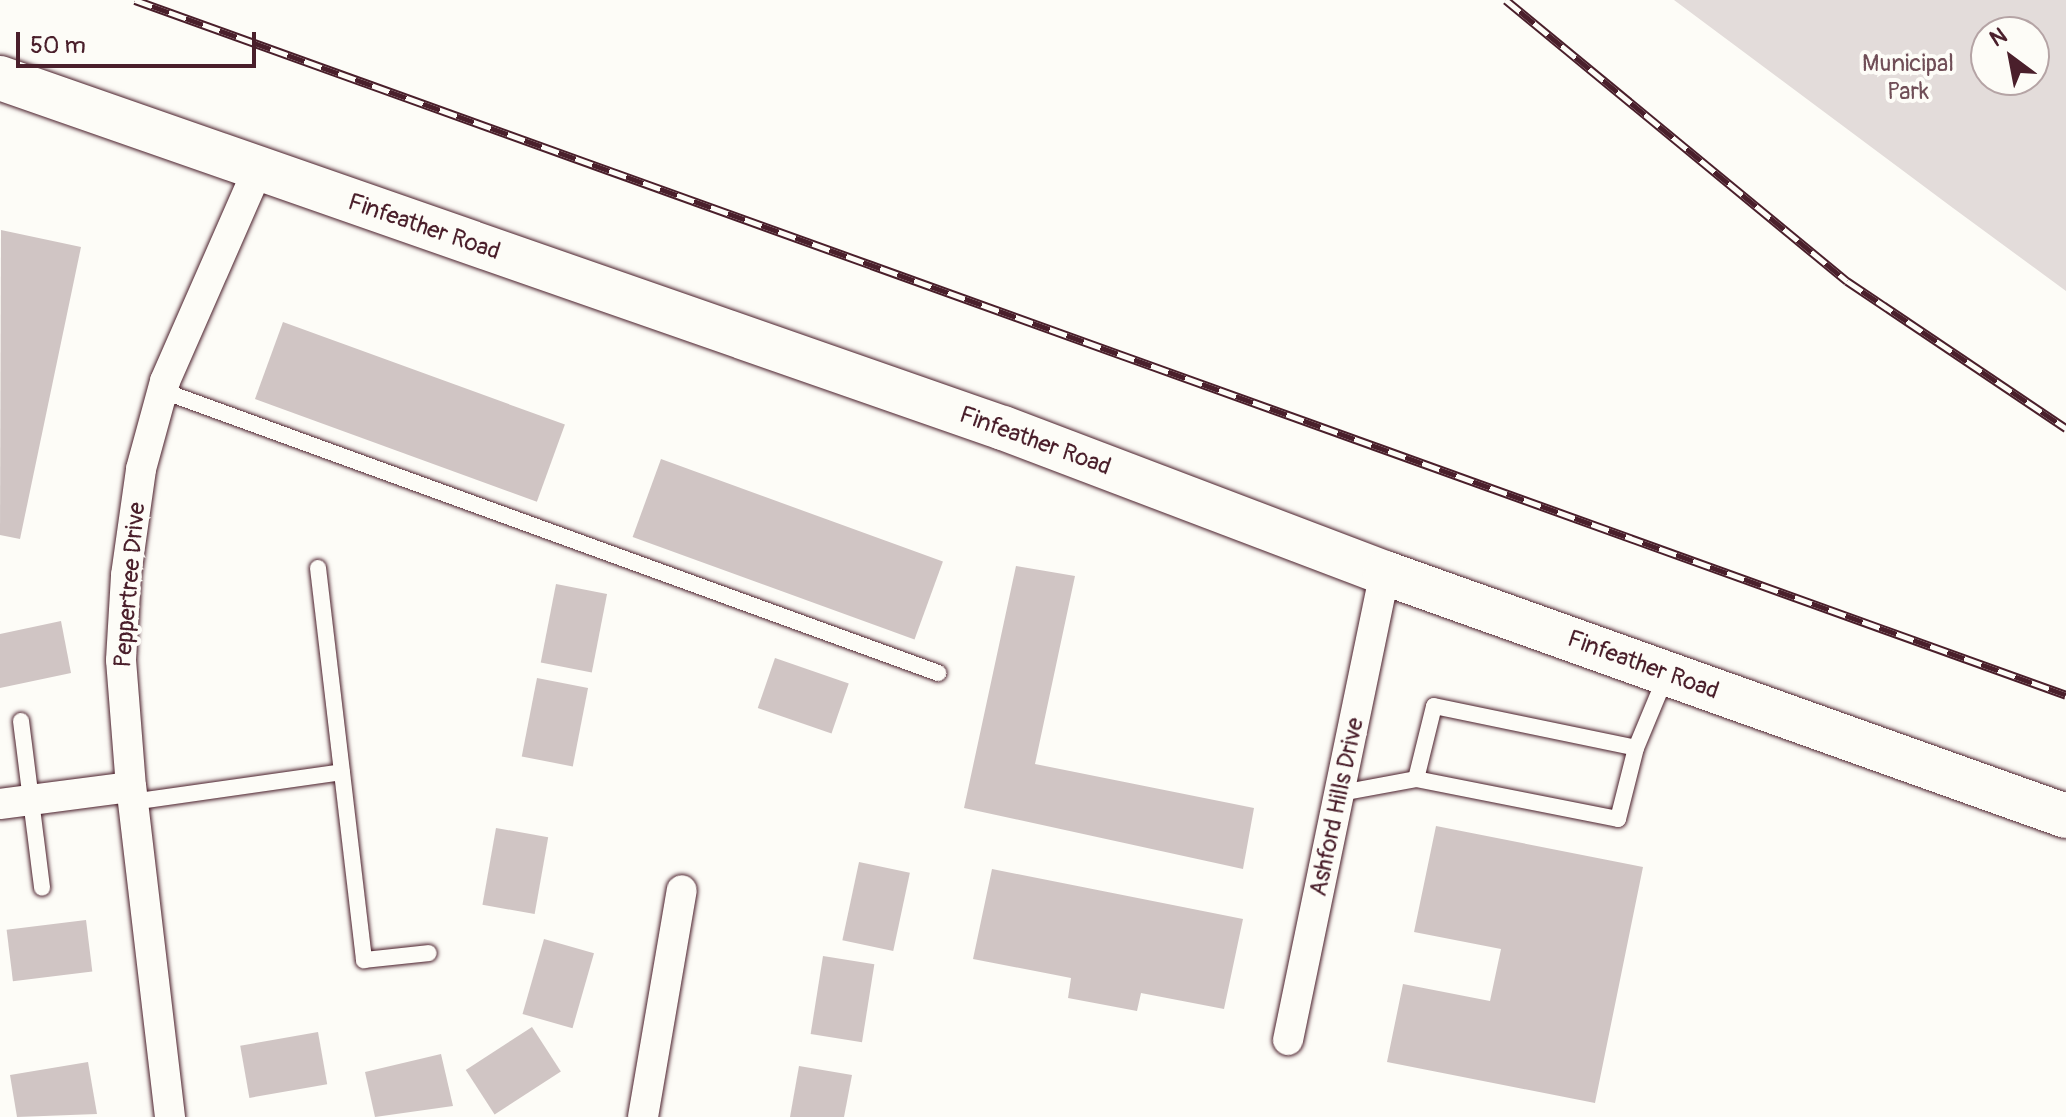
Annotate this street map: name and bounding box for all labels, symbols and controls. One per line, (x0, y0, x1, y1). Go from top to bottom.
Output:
scale bar (20, 16, 260, 66)
north arrow (1970, 16, 2050, 96)
text: N (1985, 22, 2012, 53)
text: 50 m (30, 31, 86, 60)
park label: Municipal Park (1862, 50, 1954, 106)
street label: Finfeather Road (344, 188, 504, 266)
street label: Finfeather Road (955, 400, 1115, 482)
street label: Peppertree Drive (108, 501, 152, 669)
street label: Finfeather Road (1563, 624, 1723, 706)
street label: Ashford Hills Drive (1304, 715, 1370, 899)

